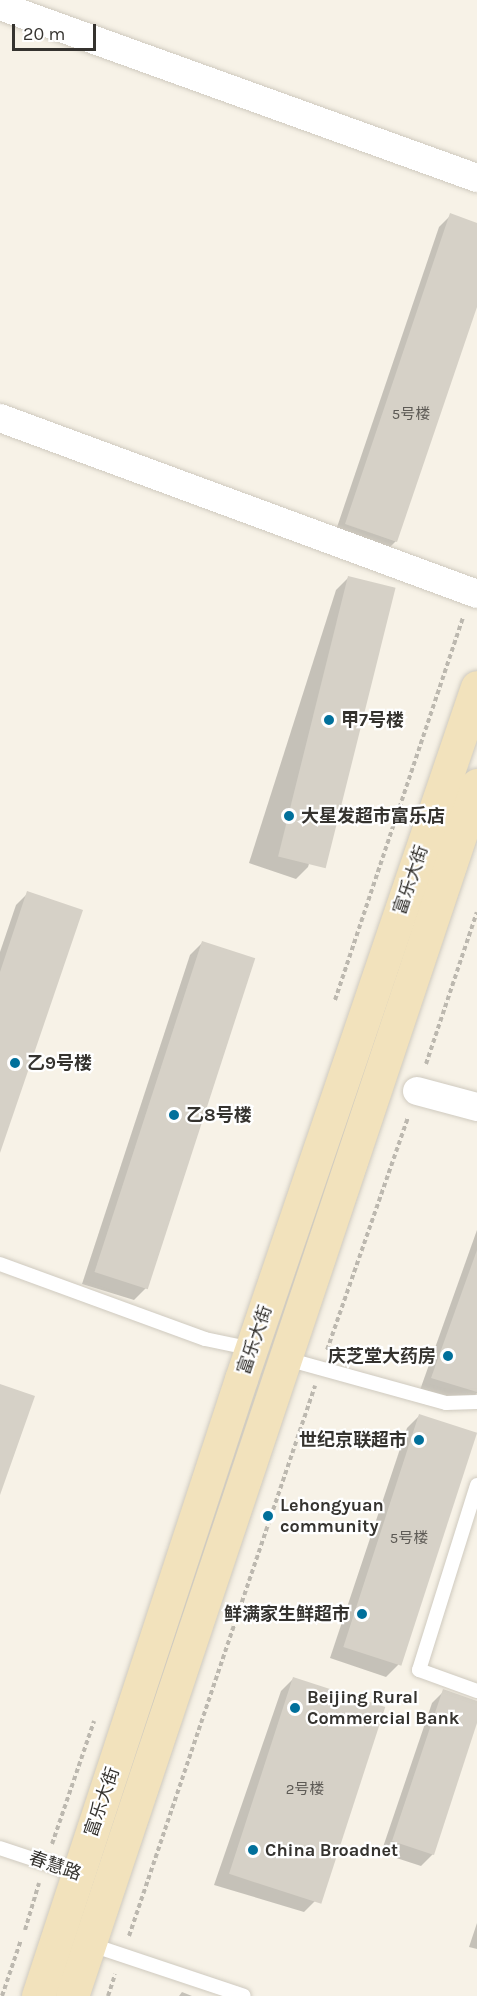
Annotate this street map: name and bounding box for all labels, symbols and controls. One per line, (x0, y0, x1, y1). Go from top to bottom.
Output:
scale bar (15, 12, 99, 50)
text: 20 m (23, 23, 65, 45)
house number: 5号楼 (392, 406, 430, 424)
place label: 甲7号楼 (341, 709, 404, 731)
marker: 甲7号楼 (322, 713, 336, 727)
place label: 大星发超市富乐店 (301, 805, 445, 827)
marker: 大星发超市富乐店 (282, 809, 296, 823)
street label: 富乐大街 (389, 842, 433, 918)
place label: 乙9号楼 (27, 1052, 92, 1074)
marker: 乙9号楼 (8, 1056, 22, 1070)
place label: 乙8号楼 (186, 1104, 252, 1126)
marker: 乙8号楼 (167, 1108, 181, 1122)
street label: 富乐大街 (233, 1302, 277, 1378)
place label: 庆芝堂大药房 (328, 1345, 436, 1367)
marker: 庆芝堂大药房 (441, 1349, 455, 1363)
place label: 世纪京联超市 (299, 1429, 407, 1451)
marker: 世纪京联超市 (412, 1433, 426, 1447)
place label: Lehongyuan community (280, 1495, 384, 1538)
marker: Lehongyuan community (261, 1509, 275, 1523)
house number: 5号楼 (390, 1530, 428, 1548)
place label: 鲜满家生鲜超市 (224, 1603, 350, 1625)
marker: 鲜满家生鲜超市 (355, 1607, 369, 1621)
place label: Beijing Rural Commercial Bank (307, 1687, 459, 1730)
marker: Beijing Rural Commercial Bank (288, 1701, 302, 1715)
street label: 富乐大街 (80, 1764, 124, 1840)
house number: 2号楼 (286, 1781, 324, 1799)
place label: China Broadnet (265, 1839, 398, 1861)
marker: China Broadnet (246, 1843, 260, 1857)
street label: 春慧路 (26, 1847, 84, 1885)

